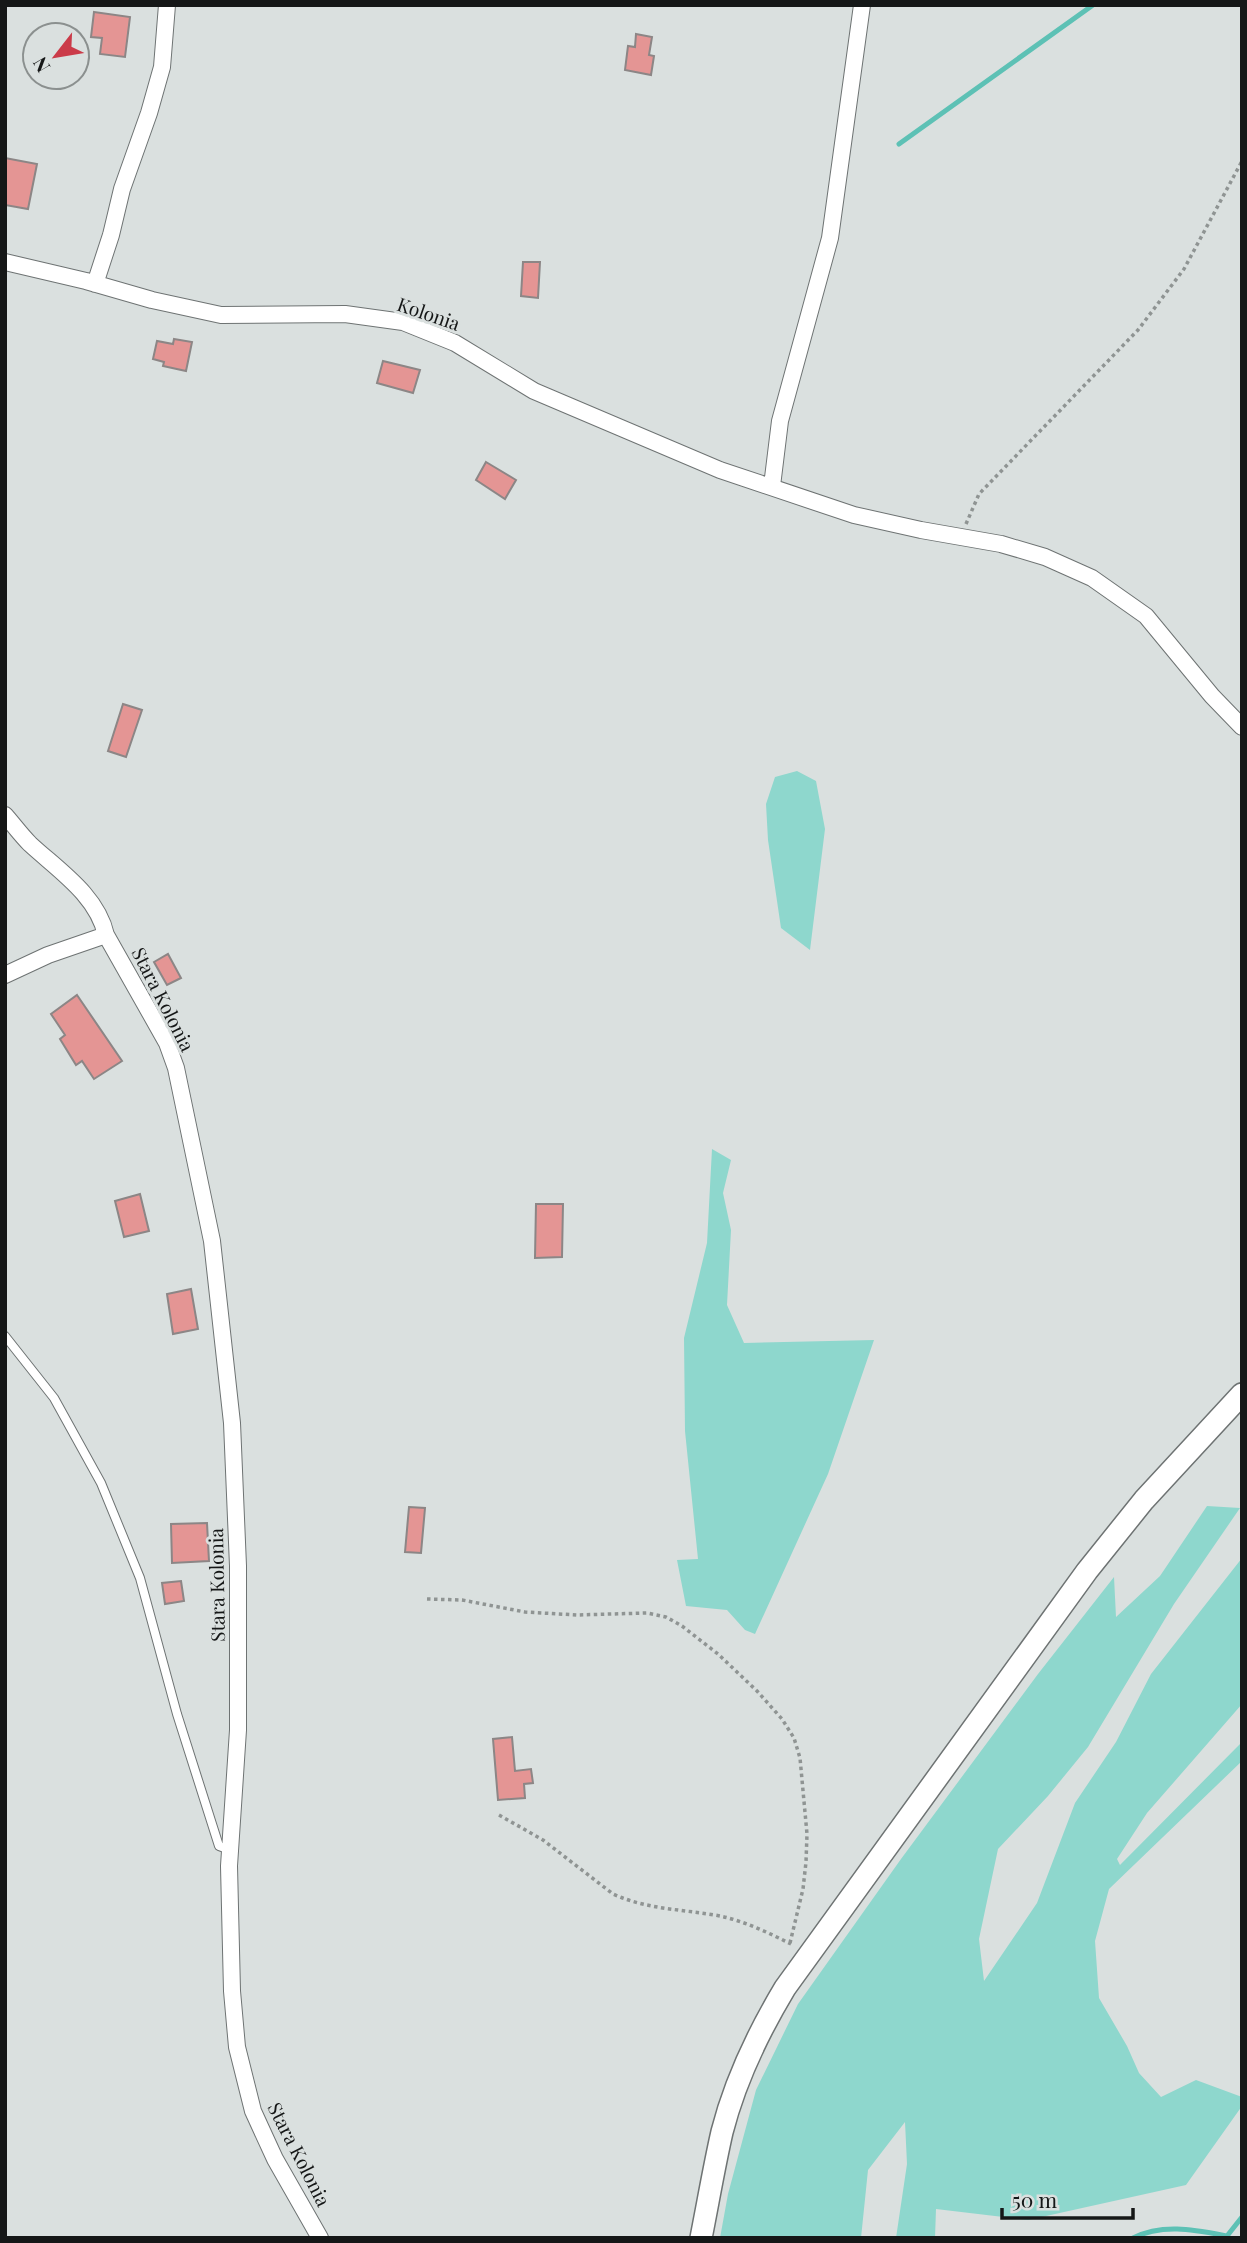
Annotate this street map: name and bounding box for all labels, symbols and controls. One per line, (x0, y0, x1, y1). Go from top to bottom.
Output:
north arrow (21, 21, 91, 91)
text: N (26, 52, 55, 78)
street label: Kolonia (394, 290, 464, 336)
street label: Stara Kolonia (127, 942, 202, 1056)
street label: Stara Kolonia (202, 1527, 230, 1642)
street label: Stara Kolonia (263, 2097, 338, 2211)
scale bar (1002, 2176, 1133, 2220)
text: 50 m (1012, 2185, 1058, 2213)

